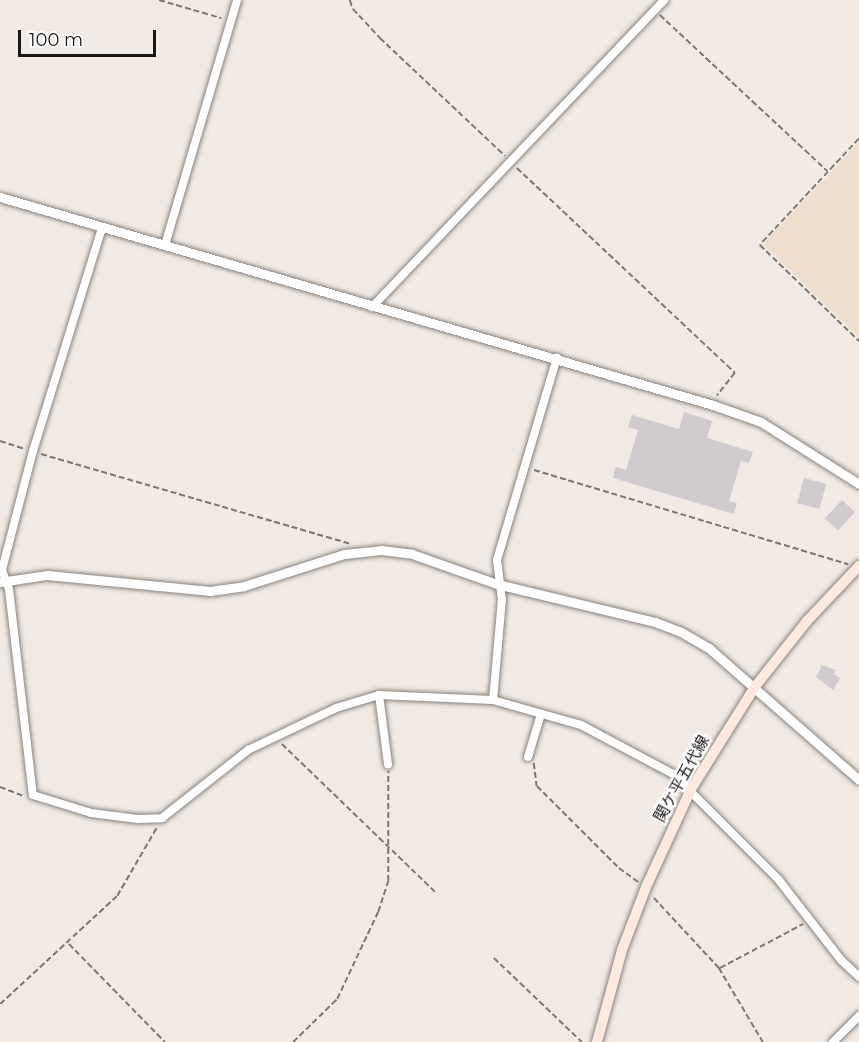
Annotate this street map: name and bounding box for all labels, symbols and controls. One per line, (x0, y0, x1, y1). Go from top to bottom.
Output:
scale bar (21, 18, 159, 56)
text: 100 m (29, 29, 83, 51)
street label: 関ケ平五代線 (650, 732, 714, 826)

